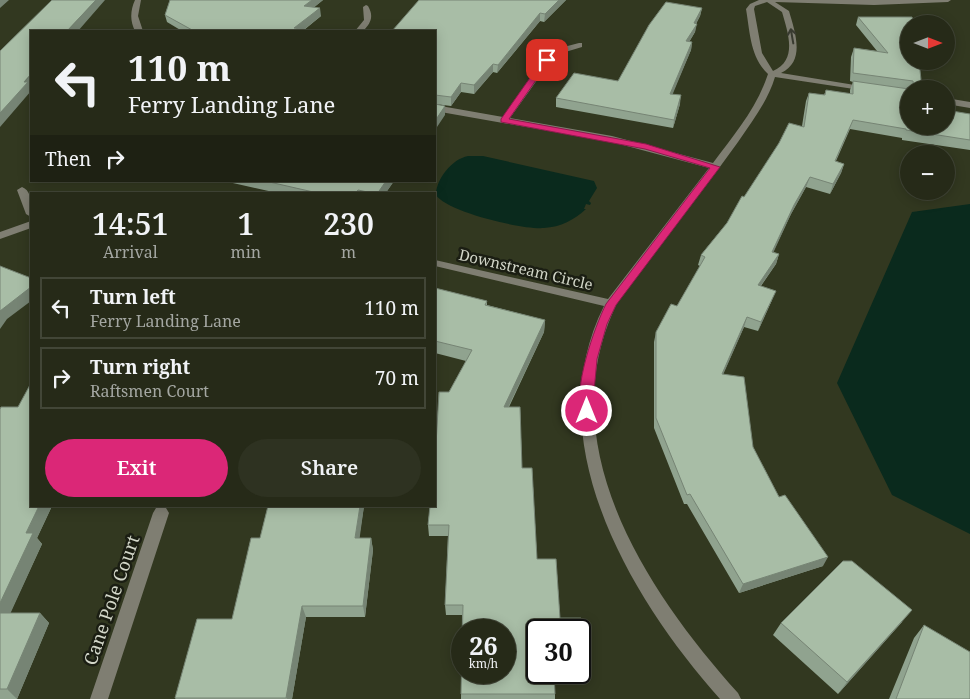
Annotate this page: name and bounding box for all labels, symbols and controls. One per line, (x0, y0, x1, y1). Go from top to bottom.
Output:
north arrow (900, 15, 955, 70)
map controls (900, 15, 955, 200)
one-way arrow (786, 28, 796, 44)
pin (526, 39, 568, 81)
text: 110 m (128, 44, 231, 91)
icon: arrive (533, 46, 561, 74)
icon: left (45, 50, 110, 115)
button: + (900, 80, 955, 135)
text: Ferry Landing Lane (128, 89, 335, 119)
icon: right (101, 145, 129, 173)
button: − (900, 145, 955, 200)
text: Then (45, 146, 91, 172)
text: 14:51 (92, 203, 169, 244)
text: 1 (237, 203, 254, 244)
text: 230 (323, 203, 374, 244)
text: Arrival (103, 241, 158, 263)
text: min (231, 241, 261, 263)
text: m (341, 241, 356, 263)
street label: Downstream Circle (457, 244, 595, 294)
text: Turn left (90, 284, 176, 310)
icon: left (47, 294, 75, 322)
text: 110 m (364, 295, 419, 321)
text: Ferry Landing Lane (90, 310, 241, 332)
text: Turn right (90, 354, 190, 380)
icon: right (47, 364, 75, 392)
text: 70 m (375, 365, 419, 391)
text: Raftsmen Court (90, 380, 209, 402)
position arrow (560, 384, 612, 436)
button: Exit (45, 439, 228, 497)
button: Share (238, 439, 421, 497)
street label: Cane Pole Court (78, 532, 144, 668)
speed limit sign: 30 (526, 619, 591, 684)
text: 26 (469, 628, 498, 662)
text: km/h (469, 655, 498, 672)

